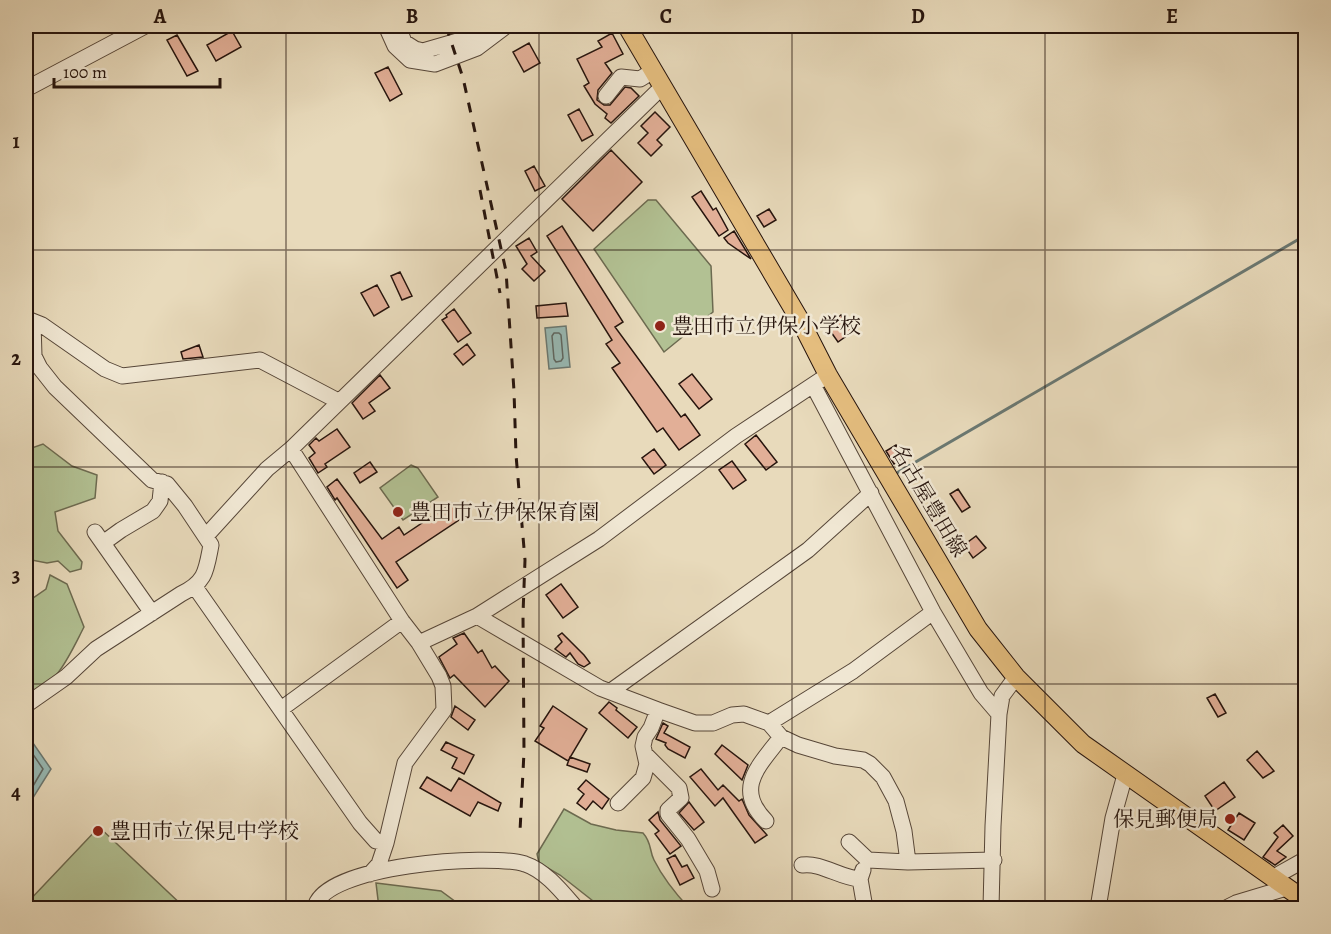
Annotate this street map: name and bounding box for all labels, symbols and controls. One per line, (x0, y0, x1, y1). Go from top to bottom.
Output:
text: A (153, 3, 167, 30)
text: B (406, 3, 418, 30)
text: C (660, 3, 672, 30)
text: D (911, 3, 925, 30)
text: E (1166, 3, 1178, 30)
scale bar (54, 51, 220, 89)
text: 100 m (63, 60, 107, 84)
text: 1 (12, 128, 20, 155)
place label: 豊田市立伊保小学校 (672, 312, 861, 340)
marker: 豊田市立伊保小学校 (653, 319, 667, 333)
text: 2 (11, 345, 21, 372)
street label: 名古屋豊田線 (885, 440, 973, 562)
place label: 豊田市立伊保保育園 (410, 498, 599, 526)
marker: 豊田市立伊保保育園 (391, 505, 405, 519)
text: 3 (12, 562, 20, 589)
text: 4 (11, 779, 21, 806)
place label: 保見郵便局 (1113, 805, 1218, 833)
marker: 保見郵便局 (1223, 812, 1237, 826)
place label: 豊田市立保見中学校 (110, 817, 299, 845)
marker: 豊田市立保見中学校 (91, 824, 105, 838)

